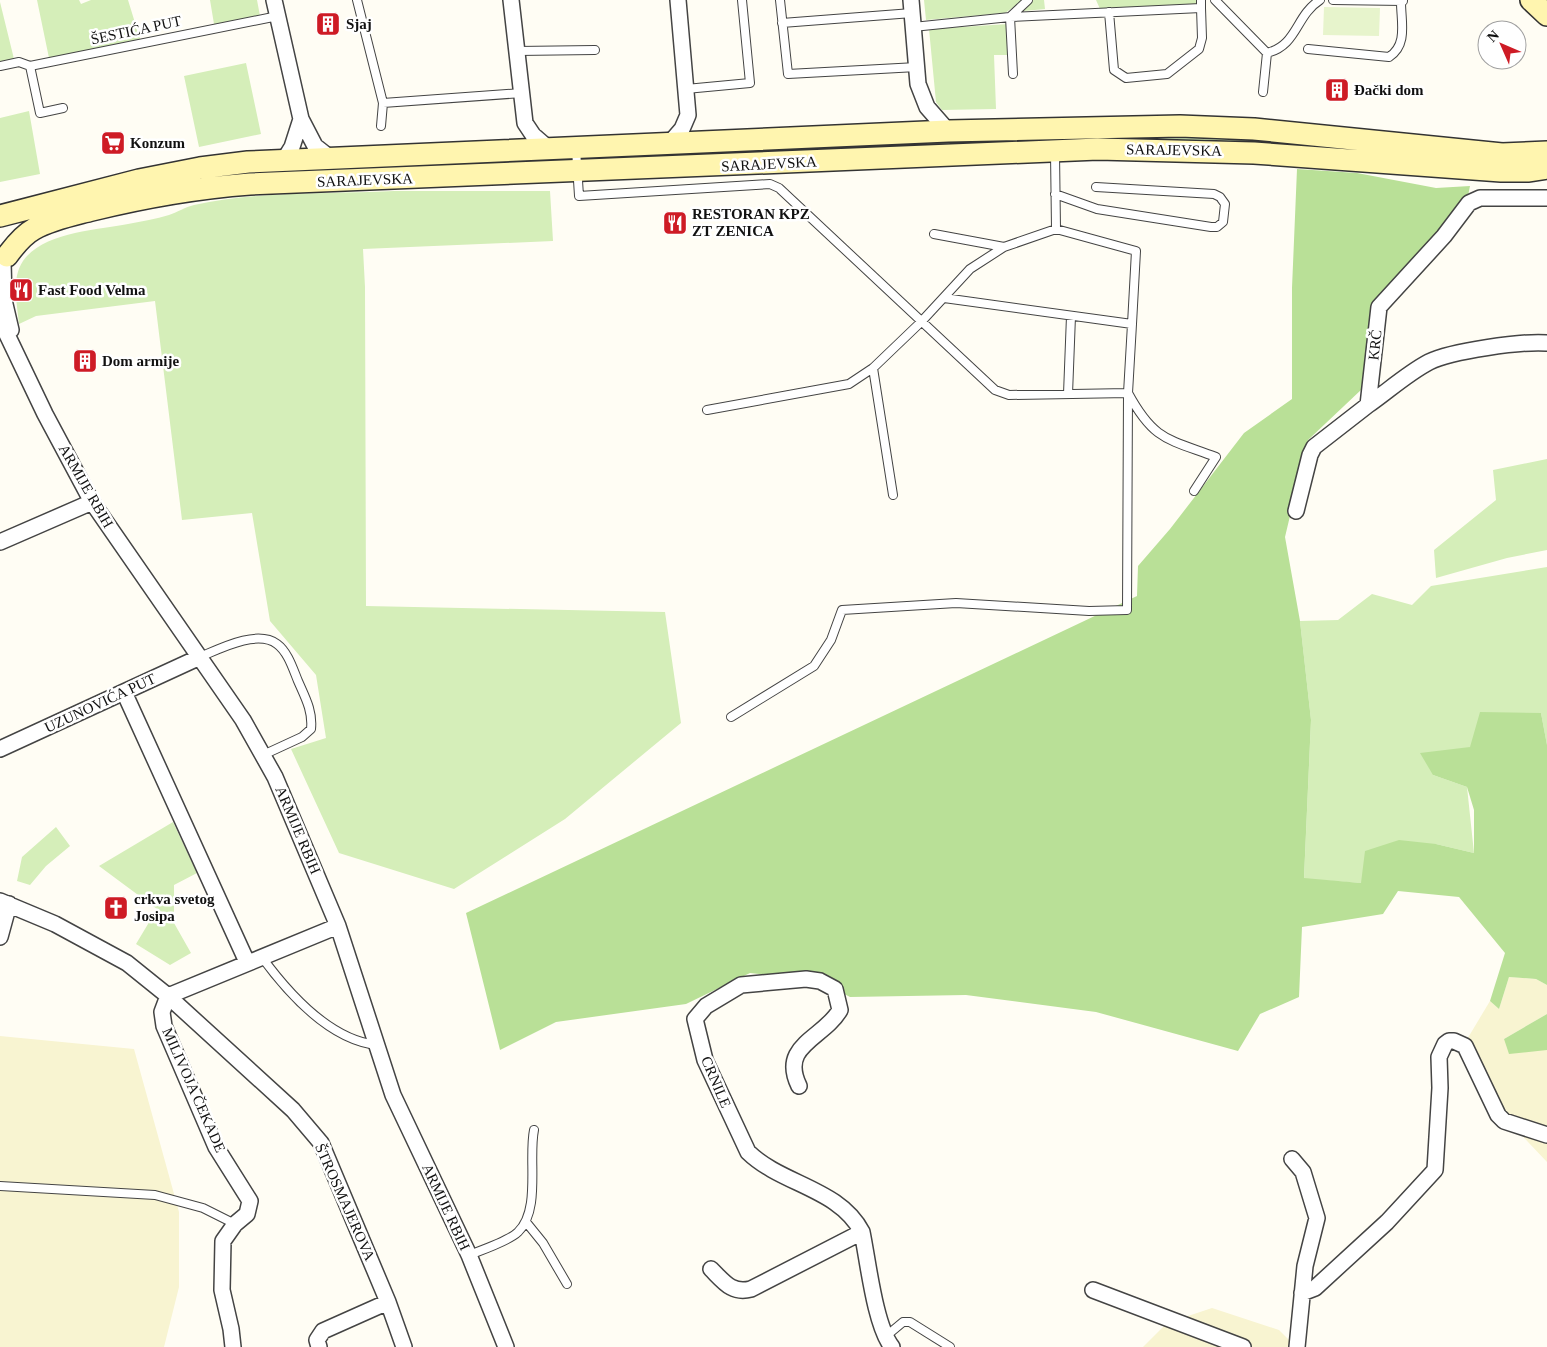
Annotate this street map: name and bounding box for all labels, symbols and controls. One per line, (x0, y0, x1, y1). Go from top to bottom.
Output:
building icon: Sjaj (315, 11, 341, 37)
street label: ŠESTIĆA PUT (89, 13, 183, 47)
place label: Sjaj (346, 16, 372, 32)
north arrow (1477, 20, 1527, 70)
text: N (1484, 27, 1502, 45)
building icon: Đački dom (1324, 77, 1350, 103)
place label: Đački dom (1354, 82, 1424, 98)
supermarket icon: Konzum (100, 130, 126, 156)
place label: Konzum (130, 135, 186, 151)
street label: SARAJEVSKA (1126, 141, 1222, 159)
street label: SARAJEVSKA (721, 153, 817, 174)
street label: SARAJEVSKA (317, 170, 413, 190)
place label: RESTORAN KPZ ZT ZENICA (692, 206, 810, 239)
restaurant icon: RESTORAN KPZ ZT ZENICA (662, 210, 688, 236)
restaurant icon: Fast Food Velma (8, 277, 34, 303)
place label: Fast Food Velma (38, 282, 146, 298)
street label: KRČ (1365, 329, 1385, 361)
building icon: Dom armije (72, 348, 98, 374)
place label: Dom armije (102, 353, 179, 369)
street label: ARMIJE RBIH (56, 441, 116, 531)
street label: UZUNOVIĆA PUT (42, 670, 158, 736)
street label: ARMIJE RBIH (272, 784, 324, 876)
place label: crkva svetog Josipa (134, 891, 215, 924)
church icon: crkva svetog Josipa (103, 895, 129, 921)
street label: MILIVOJA ČEKADE (159, 1025, 229, 1155)
street label: CRNILE (698, 1054, 734, 1110)
street label: ŠTROSMAJEROVA (312, 1141, 378, 1263)
street label: ARMIJE RBIH (419, 1161, 473, 1253)

